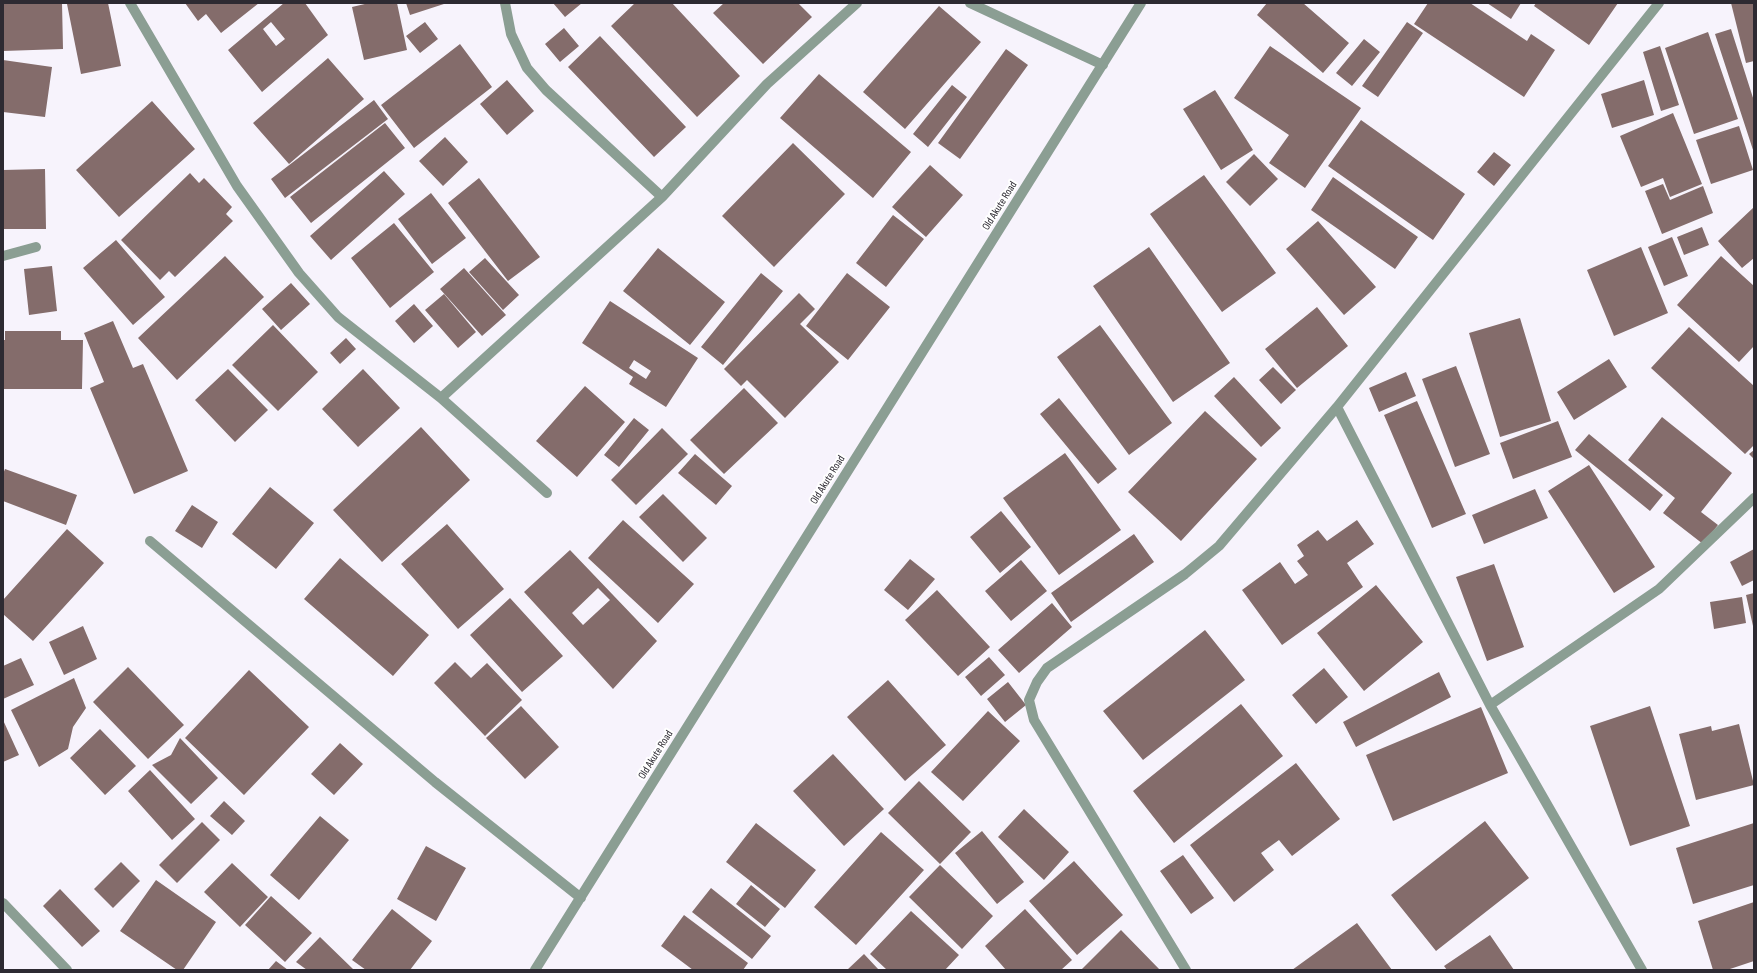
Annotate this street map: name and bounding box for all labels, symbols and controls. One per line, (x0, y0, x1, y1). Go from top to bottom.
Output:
street label: Old Akute Road (980, 179, 1020, 233)
street label: Old Akute Road (808, 453, 848, 507)
street label: Old Akute Road (636, 728, 676, 782)

